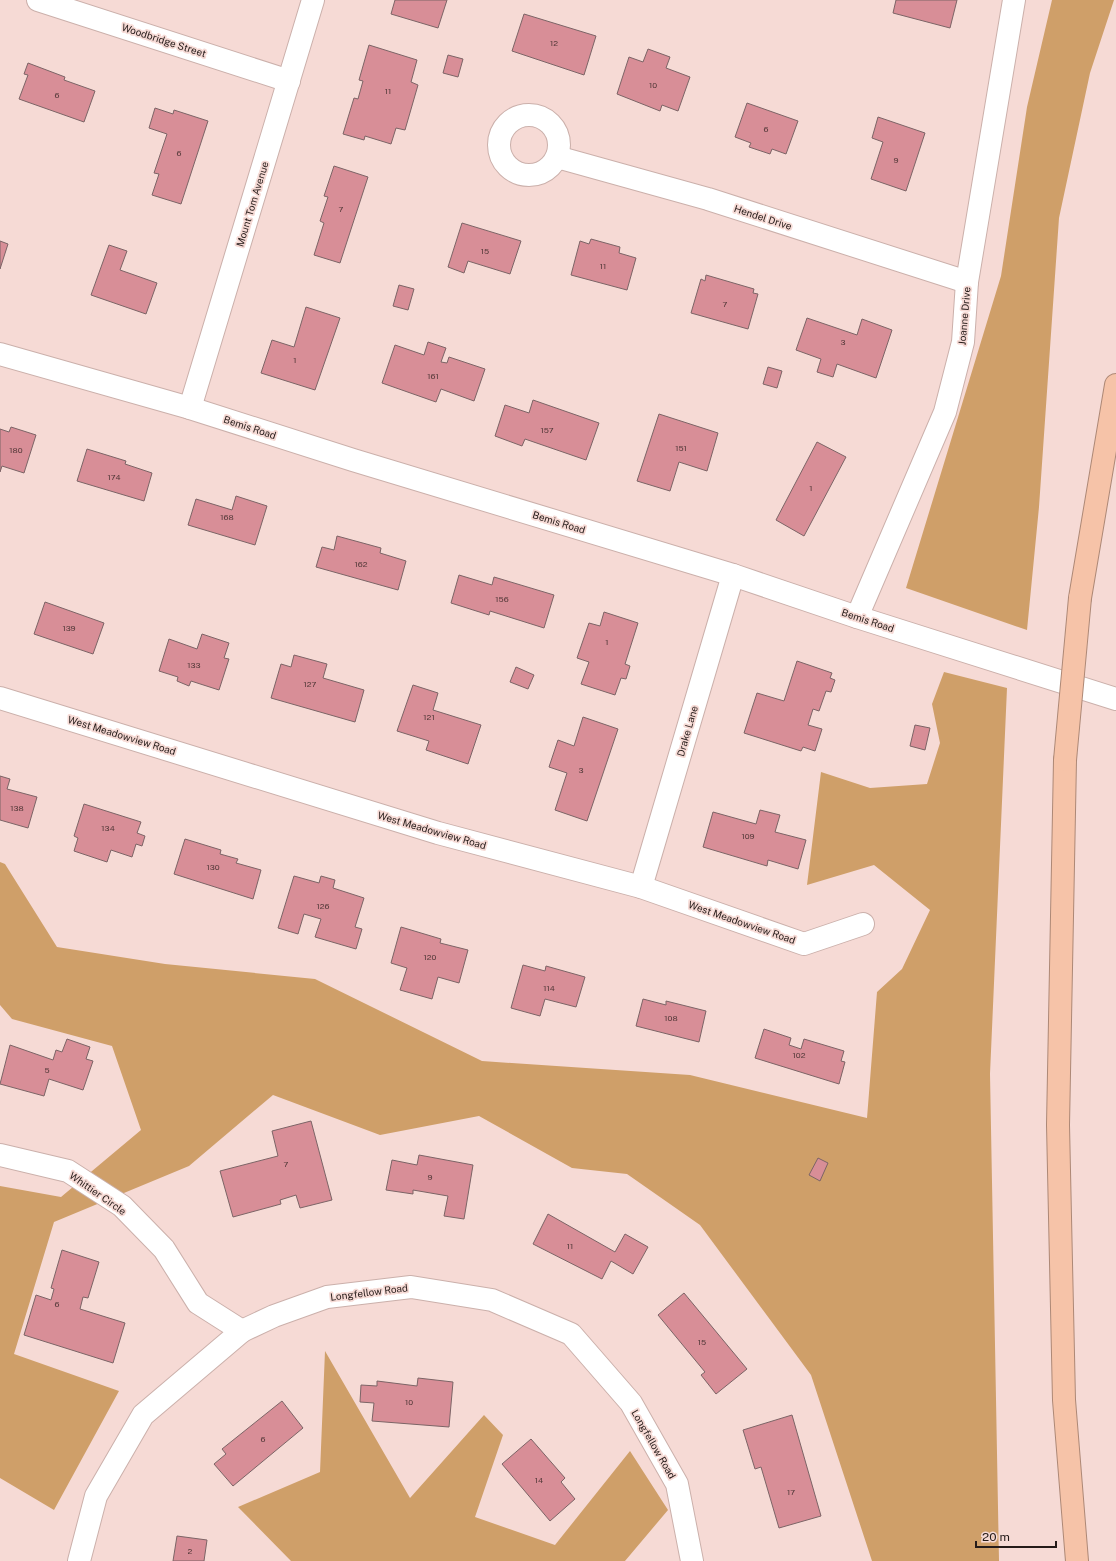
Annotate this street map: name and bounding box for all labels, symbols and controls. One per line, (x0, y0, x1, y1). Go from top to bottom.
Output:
street label: Woodbridge Street (120, 21, 208, 59)
house number: 12 (550, 38, 558, 48)
house number: 10 (649, 80, 657, 90)
house number: 11 (385, 86, 391, 96)
house number: 6 (55, 90, 60, 100)
house number: 6 (764, 124, 769, 134)
house number: 6 (177, 148, 182, 158)
house number: 9 (894, 155, 899, 165)
street label: Mount Tom Avenue (233, 160, 271, 248)
street label: Hendel Drive (733, 202, 794, 232)
house number: 7 (339, 204, 344, 214)
house number: 15 (481, 246, 489, 256)
house number: 11 (600, 261, 606, 271)
street label: Joanne Drive (955, 286, 973, 346)
house number: 7 (723, 299, 728, 309)
house number: 3 (840, 337, 846, 347)
house number: 1 (293, 355, 297, 365)
house number: 161 (427, 371, 439, 381)
street label: Bemis Road (222, 413, 278, 441)
house number: 157 (540, 425, 554, 435)
house number: 151 (675, 443, 687, 453)
house number: 180 (9, 445, 23, 455)
house number: 174 (108, 472, 120, 482)
house number: 1 (809, 483, 813, 493)
street label: Bemis Road (531, 508, 587, 536)
house number: 168 (220, 512, 234, 522)
house number: 162 (354, 559, 368, 569)
house number: 156 (495, 594, 509, 604)
street label: Bemis Road (840, 606, 896, 634)
house number: 139 (62, 623, 76, 633)
house number: 1 (605, 637, 609, 647)
house number: 133 (187, 660, 201, 670)
house number: 127 (304, 679, 317, 689)
street label: Drake Lane (674, 704, 700, 758)
house number: 121 (423, 712, 435, 722)
street label: West Meadowview Road (67, 713, 178, 757)
house number: 3 (578, 765, 584, 775)
house number: 138 (10, 803, 24, 813)
street label: West Meadowview Road (376, 809, 488, 851)
house number: 134 (101, 823, 115, 833)
house number: 109 (741, 831, 755, 841)
house number: 130 (206, 862, 220, 872)
street label: West Meadowview Road (687, 898, 797, 946)
house number: 126 (316, 901, 330, 911)
house number: 120 (424, 952, 437, 962)
house number: 114 (543, 983, 555, 993)
house number: 108 (664, 1013, 678, 1023)
house number: 102 (793, 1050, 806, 1060)
house number: 5 (44, 1065, 50, 1075)
house number: 7 (284, 1159, 289, 1169)
street label: Whittier Circle (67, 1169, 129, 1217)
house number: 9 (428, 1172, 433, 1182)
house number: 11 (567, 1241, 573, 1251)
street label: Longfellow Road (330, 1281, 408, 1303)
house number: 6 (55, 1299, 60, 1309)
house number: 15 (698, 1337, 706, 1347)
house number: 10 (405, 1397, 413, 1407)
street label: Longfellow Road (629, 1407, 679, 1481)
house number: 6 (261, 1434, 266, 1444)
house number: 14 (535, 1475, 543, 1485)
house number: 17 (787, 1487, 795, 1497)
scale bar (976, 1523, 1056, 1549)
text: 20 m (982, 1530, 1010, 1544)
house number: 2 (188, 1546, 193, 1556)

